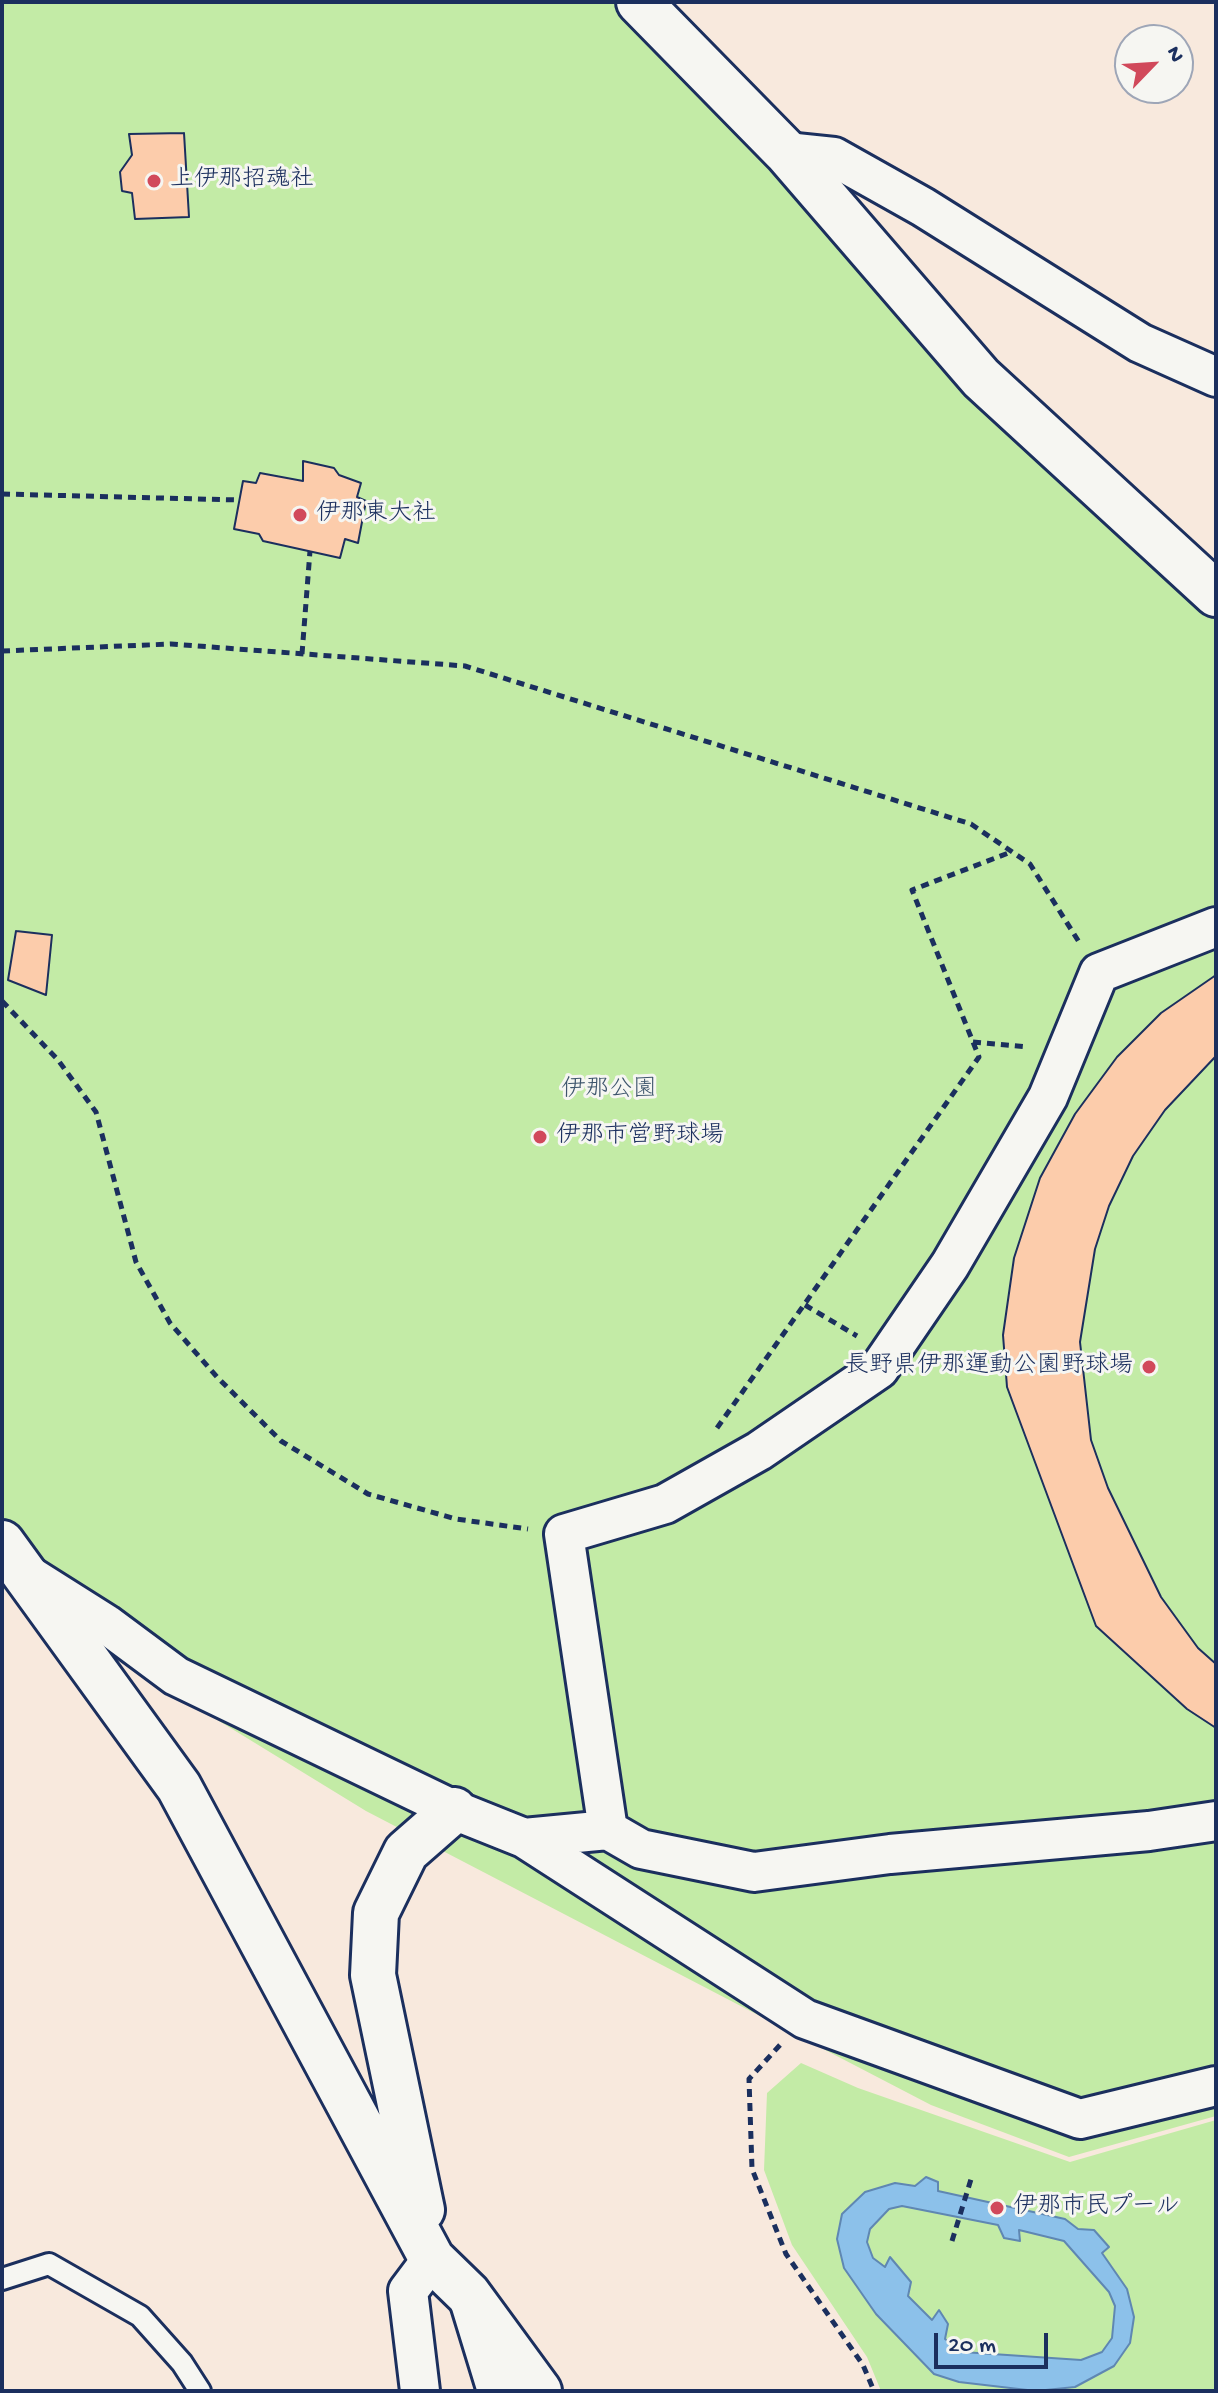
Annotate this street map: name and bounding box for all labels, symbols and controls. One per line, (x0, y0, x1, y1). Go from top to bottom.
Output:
north arrow (1114, 24, 1194, 104)
text: N (1159, 43, 1189, 67)
place label: 上伊那招魂社 (170, 167, 314, 195)
marker: 上伊那招魂社 (145, 172, 163, 190)
place label: 伊那東大社 (316, 501, 436, 529)
marker: 伊那東大社 (291, 506, 309, 524)
park label: 伊那公園 (561, 1077, 657, 1105)
place label: 伊那市営野球場 (556, 1123, 724, 1151)
marker: 伊那市営野球場 (531, 1128, 549, 1146)
place label: 長野県伊那運動公園野球場 (845, 1353, 1133, 1381)
marker: 長野県伊那運動公園野球場 (1140, 1358, 1158, 1376)
place label: 伊那市民プール (1013, 2194, 1180, 2222)
marker: 伊那市民プール (988, 2199, 1006, 2217)
scale bar (938, 2317, 1052, 2367)
text: 20 m (948, 2332, 996, 2361)

